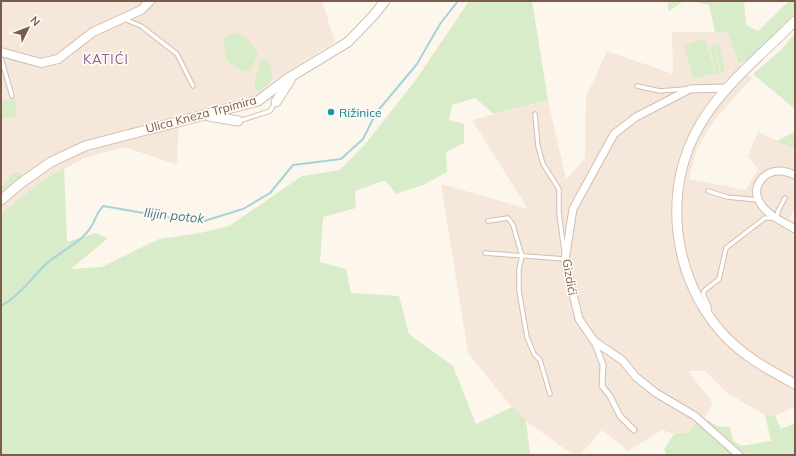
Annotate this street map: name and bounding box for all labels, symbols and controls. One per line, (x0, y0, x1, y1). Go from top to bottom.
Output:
north arrow (8, 8, 48, 48)
text: N (27, 13, 43, 29)
district label: KATIĆI (83, 51, 129, 67)
street label: Ulica Kneza Trpimira (144, 92, 258, 136)
place label: Rižinice (339, 105, 381, 120)
marker: Rižinice (326, 107, 336, 117)
water label: Ilijin potok (143, 204, 205, 226)
street label: Gizdići (559, 258, 581, 296)

